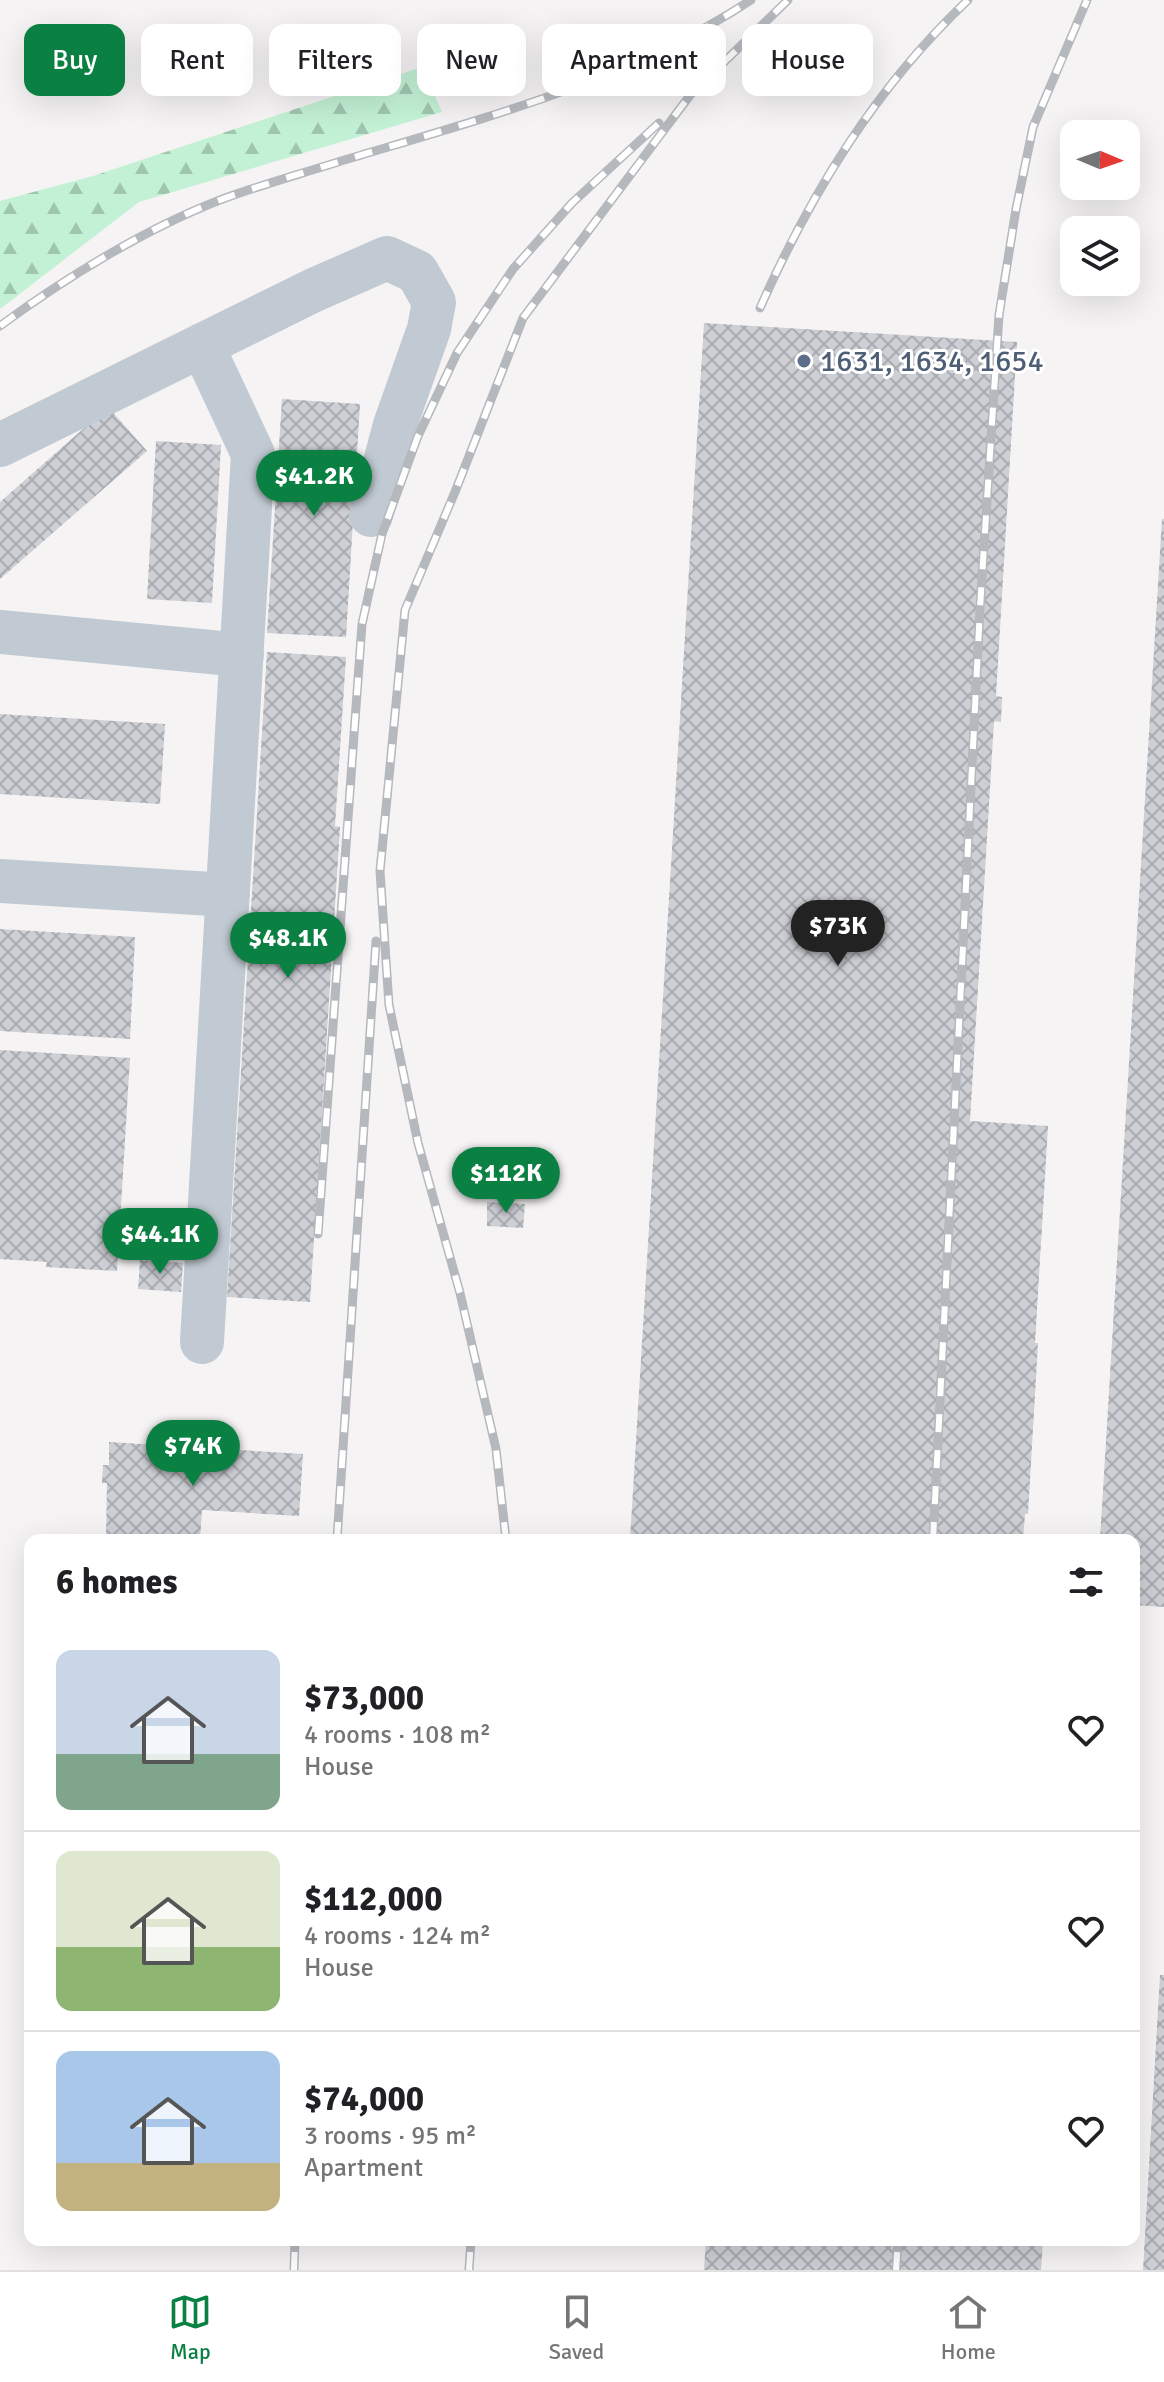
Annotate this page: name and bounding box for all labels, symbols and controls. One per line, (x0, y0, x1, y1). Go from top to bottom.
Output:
chip: Buy (24, 24, 125, 96)
chip: Rent (141, 24, 253, 96)
chip: Filters (269, 24, 401, 96)
chip: New (417, 24, 526, 96)
chip: Apartment (542, 24, 726, 96)
chip: House (742, 24, 873, 96)
north arrow (1060, 120, 1140, 200)
map controls (1060, 120, 1140, 296)
button: layers (1060, 216, 1140, 296)
place label: 1631, 1634, 1654 (820, 343, 1044, 380)
marker: 1631, 1634, 1654 (795, 352, 813, 370)
pin: $41.2K (249, 450, 379, 518)
text: $41.2K (274, 460, 354, 492)
pin: $73K (791, 900, 885, 968)
text: $73K (809, 910, 867, 942)
pin: $48.1K (223, 912, 353, 980)
text: $48.1K (248, 922, 328, 954)
pin: $112K (450, 1147, 562, 1215)
text: $112K (470, 1157, 542, 1189)
pin: $44.1K (95, 1208, 225, 1276)
text: $44.1K (120, 1218, 200, 1250)
pin: $74K (146, 1420, 240, 1488)
text: $74K (164, 1430, 222, 1462)
icon: filters (1064, 1560, 1108, 1604)
text: 6 homes (56, 1561, 177, 1603)
text: $73,000 (304, 1677, 424, 1719)
icon: home (120, 1682, 216, 1778)
icon: heart (1064, 1708, 1108, 1752)
text: 4 rooms · 108 m² (304, 1719, 491, 1751)
text: House (304, 1751, 374, 1783)
text: $112,000 (304, 1878, 443, 1920)
icon: home (120, 1883, 216, 1979)
icon: heart (1064, 1909, 1108, 1953)
text: 4 rooms · 124 m² (304, 1920, 491, 1952)
text: House (304, 1952, 374, 1984)
text: $74,000 (304, 2078, 424, 2120)
icon: home (120, 2083, 216, 2179)
icon: heart (1064, 2109, 1108, 2153)
text: 3 rooms · 95 m² (304, 2120, 477, 2152)
text: Apartment (304, 2152, 423, 2184)
tab: Map (168, 2290, 212, 2365)
tab: Saved (549, 2290, 604, 2365)
tab: Home (941, 2290, 996, 2365)

